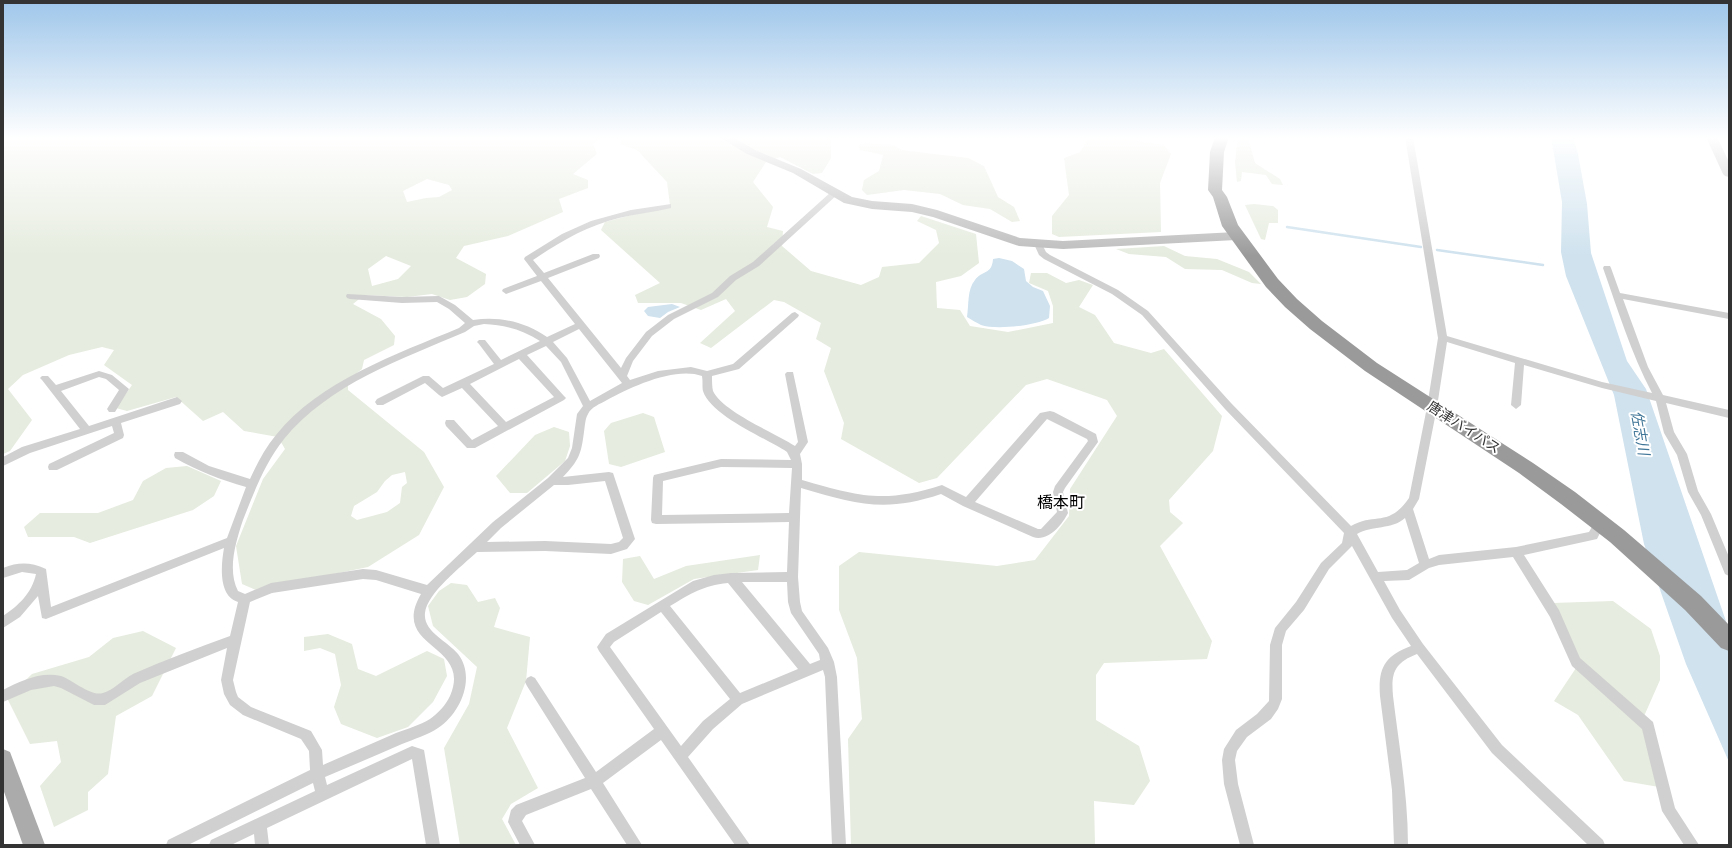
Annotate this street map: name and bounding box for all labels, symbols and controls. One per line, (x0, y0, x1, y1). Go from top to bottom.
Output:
street label: 唐津バイパス (1424, 397, 1504, 457)
water label: 佐志川 (1627, 409, 1654, 459)
district label: 橋本町 (1037, 492, 1085, 512)

